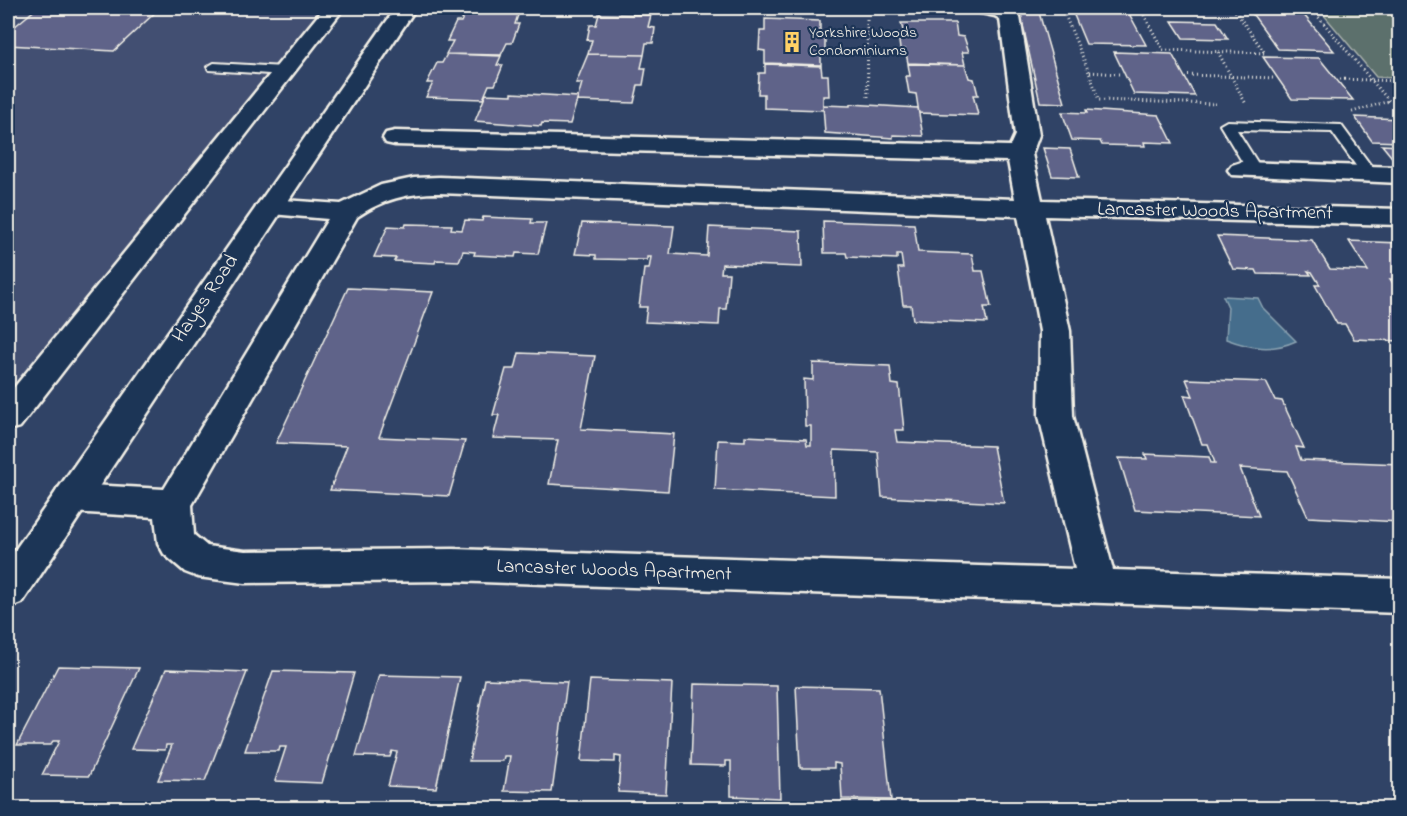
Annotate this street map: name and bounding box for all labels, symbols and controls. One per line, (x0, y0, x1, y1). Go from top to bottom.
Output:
place label: Yorkshire Woods Condominiums (809, 21, 917, 63)
building icon: Yorkshire Woods Condominiums (780, 30, 804, 54)
street label: Lancaster Woods Apartment (1097, 195, 1333, 229)
street label: Hayes Road (166, 249, 246, 349)
street label: Lancaster Woods Apartment (496, 552, 732, 590)

